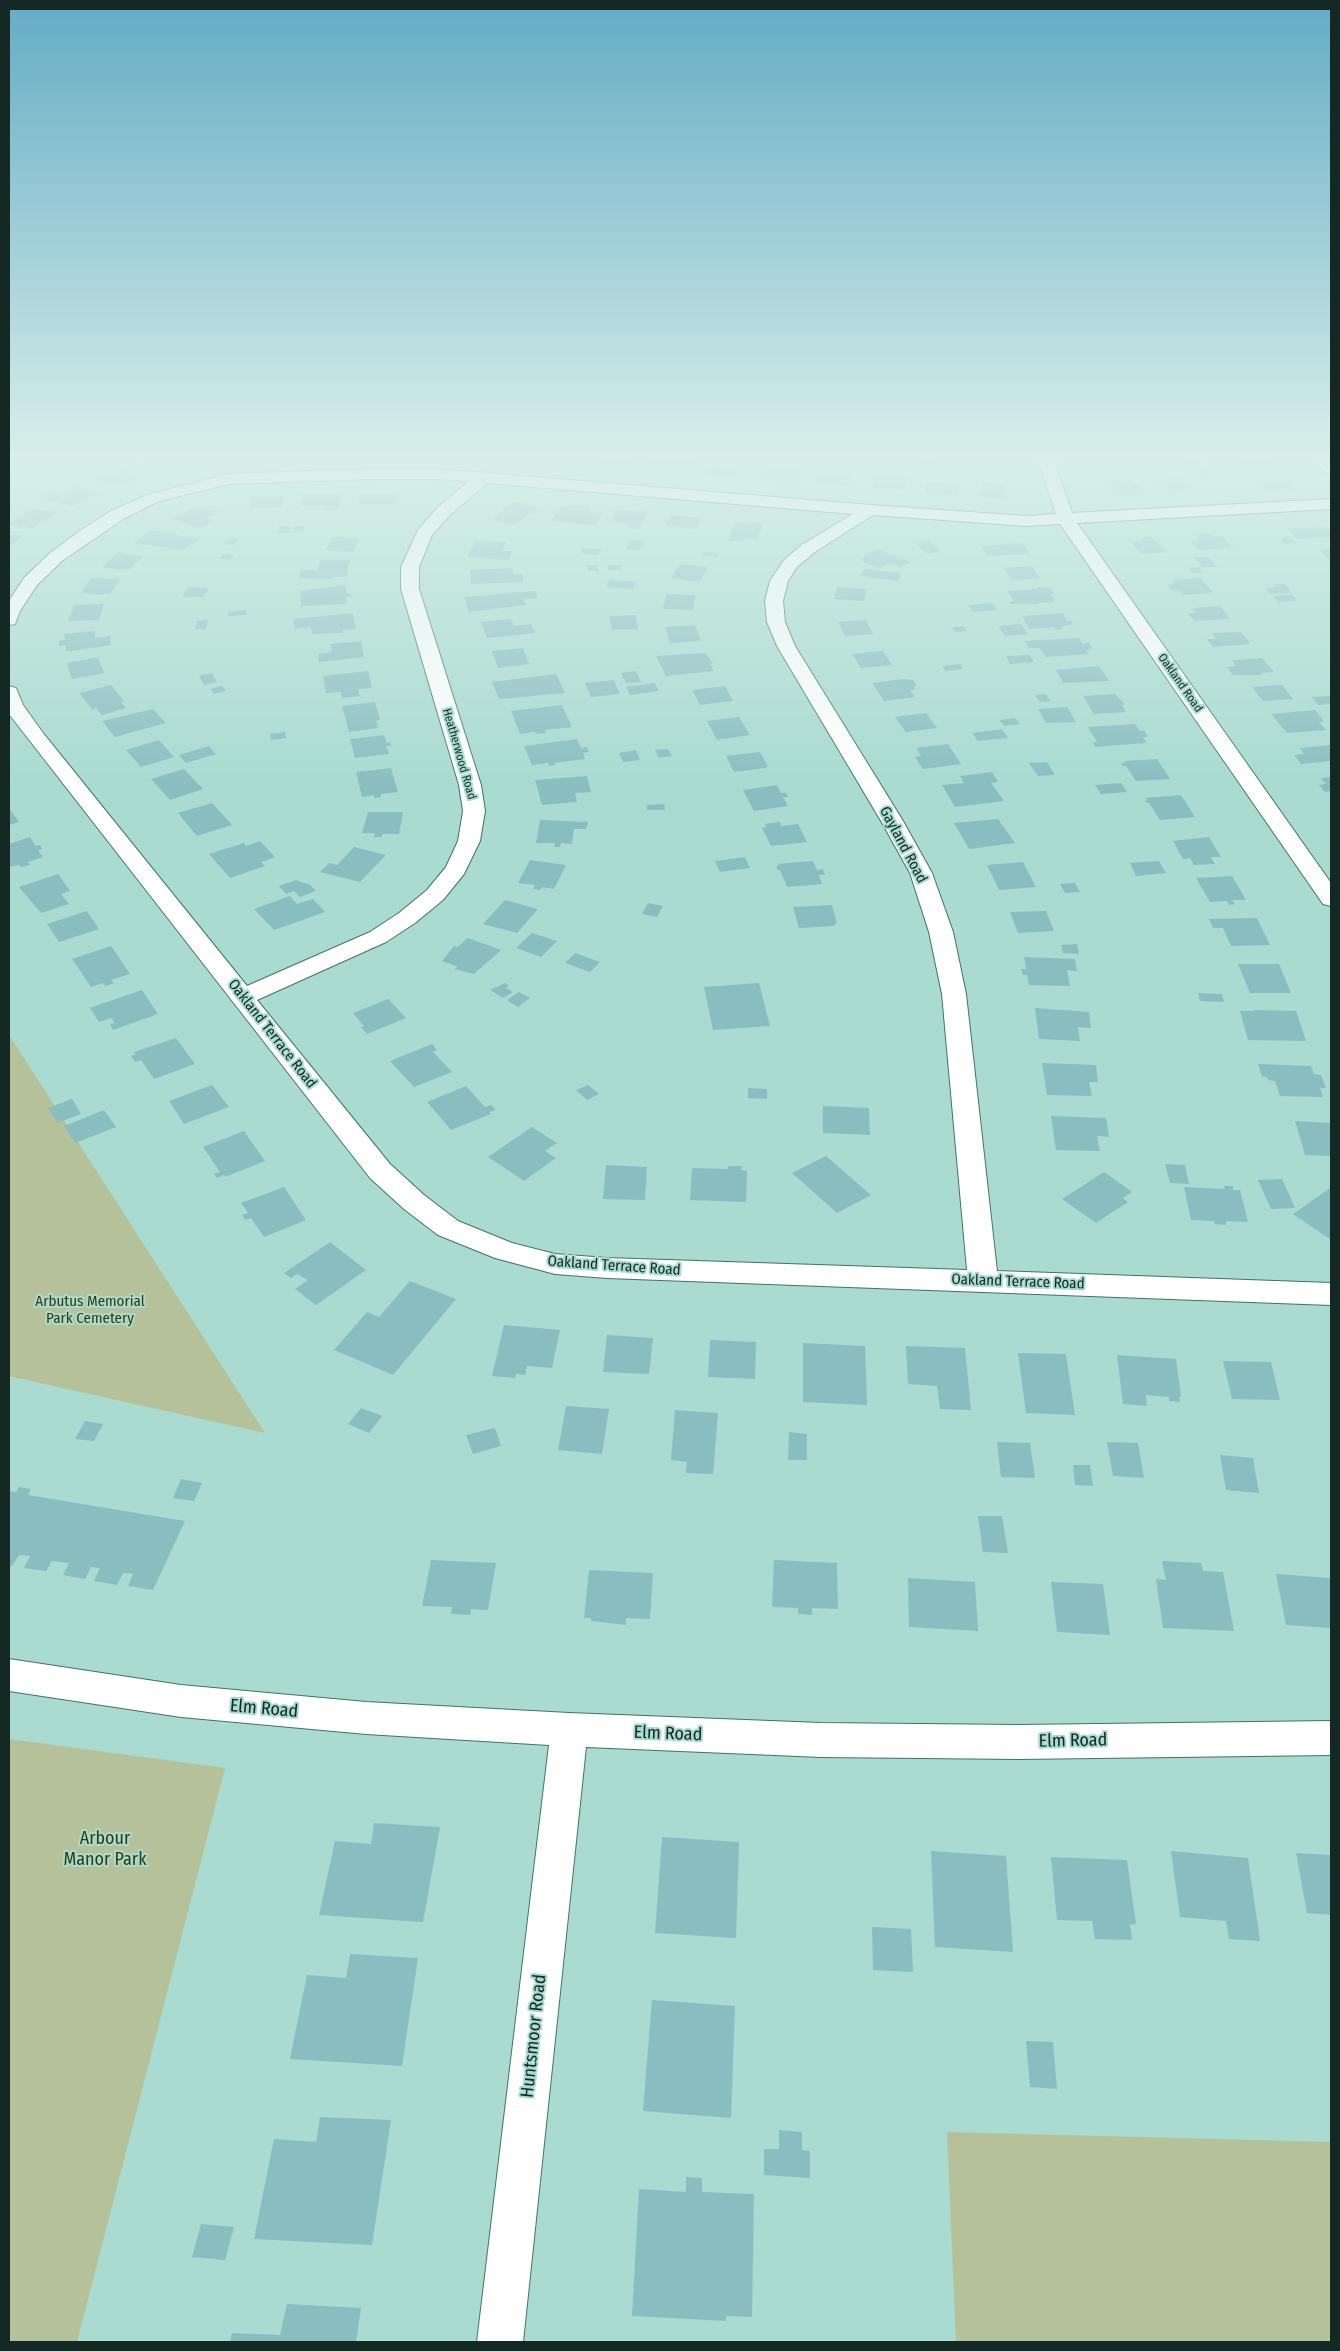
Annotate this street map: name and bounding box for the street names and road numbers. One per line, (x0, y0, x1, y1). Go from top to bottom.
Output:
street label: Oakland Road (1155, 651, 1205, 715)
street label: Heatherwood Road (439, 707, 479, 801)
street label: Gayland Road (875, 804, 931, 886)
street label: Oakland Terrace Road (224, 976, 320, 1092)
street label: Oakland Terrace Road (547, 1252, 681, 1280)
street label: Oakland Terrace Road (951, 1271, 1085, 1293)
street label: Elm Road (229, 1695, 299, 1723)
street label: Elm Road (633, 1722, 703, 1746)
street label: Elm Road (1039, 1730, 1107, 1752)
street label: Huntsmoor Road (517, 1973, 551, 2099)

